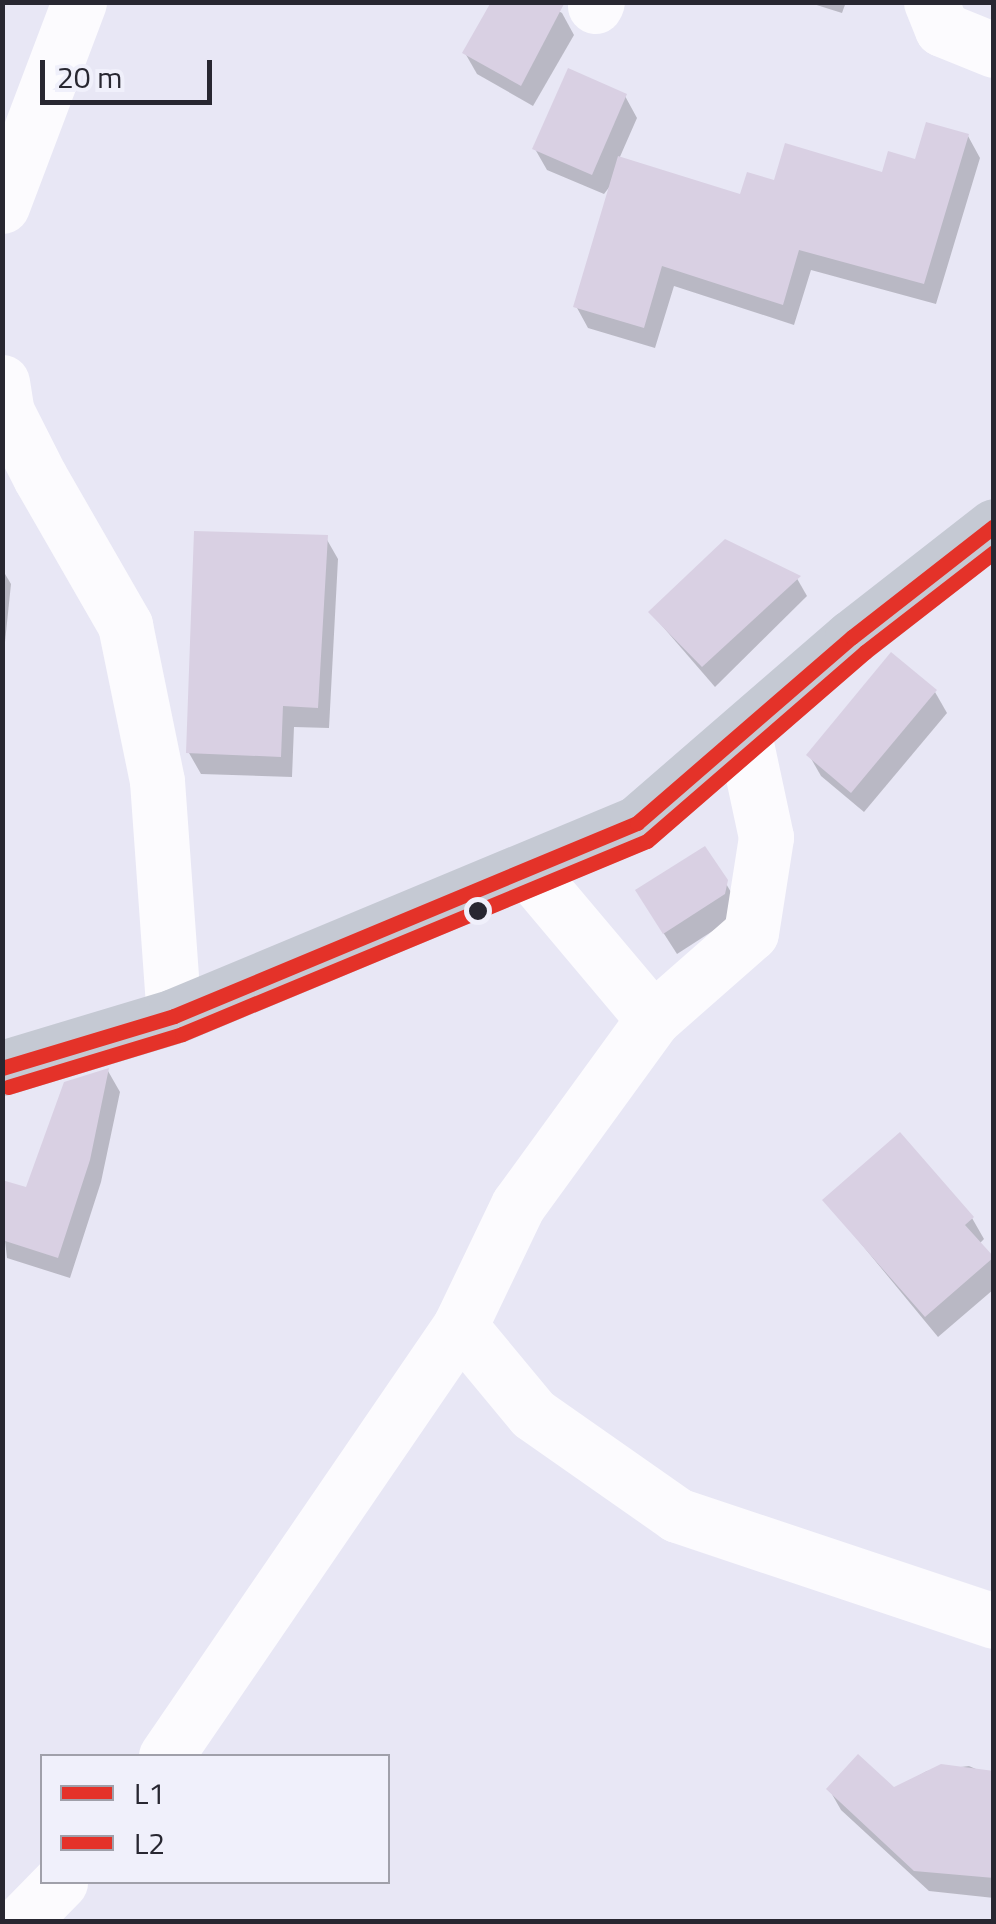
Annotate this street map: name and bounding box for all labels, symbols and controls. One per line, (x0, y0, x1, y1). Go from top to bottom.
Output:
scale bar (45, 40, 218, 102)
text: 20 m (57, 54, 122, 100)
unlabelled marker (468, 901, 488, 921)
legend (40, 1754, 390, 1884)
text: L1 (134, 1770, 165, 1816)
text: L2 (134, 1820, 165, 1866)

